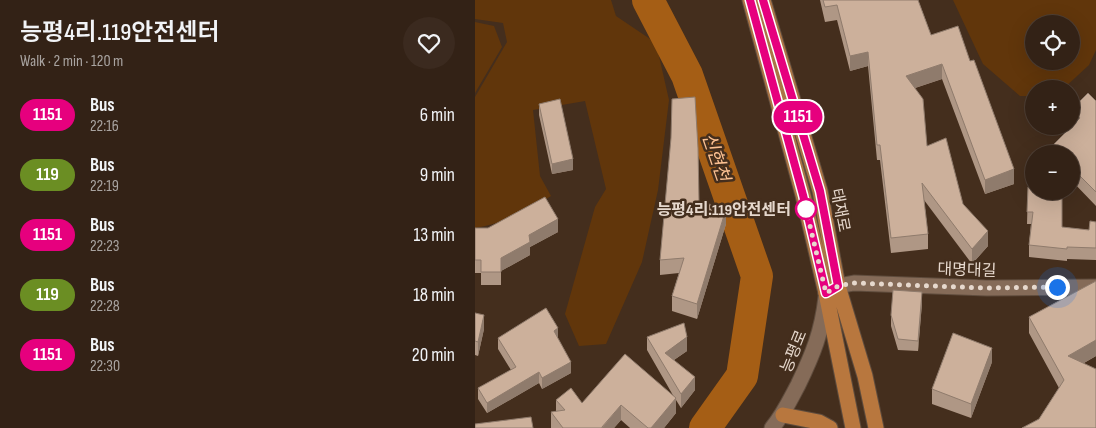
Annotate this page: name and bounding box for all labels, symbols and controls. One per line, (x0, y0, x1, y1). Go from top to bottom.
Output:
map controls (1025, 15, 1080, 200)
button: locate (1025, 15, 1080, 70)
button: heart (403, 17, 455, 69)
text: 능평4리.119안전센터 (20, 18, 220, 47)
text: Walk · 2 min · 120 m (20, 52, 123, 71)
button: + (1025, 80, 1080, 135)
text: Bus (90, 94, 115, 117)
line badge: 1151 (763, 101, 833, 133)
text: 1151 (33, 104, 62, 125)
text: 6 min (420, 104, 455, 127)
text: 1151 (783, 106, 813, 127)
text: 22:16 (90, 117, 119, 136)
water label: 신현천 (698, 130, 734, 186)
button: − (1025, 145, 1080, 200)
text: Bus (90, 154, 115, 177)
text: 119 (36, 164, 59, 185)
text: 9 min (420, 164, 455, 187)
text: 22:19 (90, 177, 119, 196)
street label: 태재로 (826, 187, 853, 234)
marker: 능평4리.119안전센터 (795, 198, 817, 220)
place label: 능평4리.119안전센터 (657, 201, 791, 220)
text: Bus (90, 214, 115, 237)
text: 1151 (33, 224, 62, 245)
text: 13 min (414, 224, 455, 247)
text: 22:23 (90, 237, 120, 256)
street label: 대명대길 (937, 260, 997, 281)
text: Bus (90, 274, 115, 297)
your location (1045, 275, 1070, 300)
text: 119 (36, 284, 59, 305)
text: 18 min (413, 284, 455, 307)
text: 22:28 (90, 297, 120, 316)
street label: 능평로 (777, 327, 812, 376)
text: Bus (90, 334, 115, 357)
text: 1151 (33, 344, 62, 365)
text: 20 min (412, 344, 455, 367)
text: 22:30 (90, 357, 120, 376)

